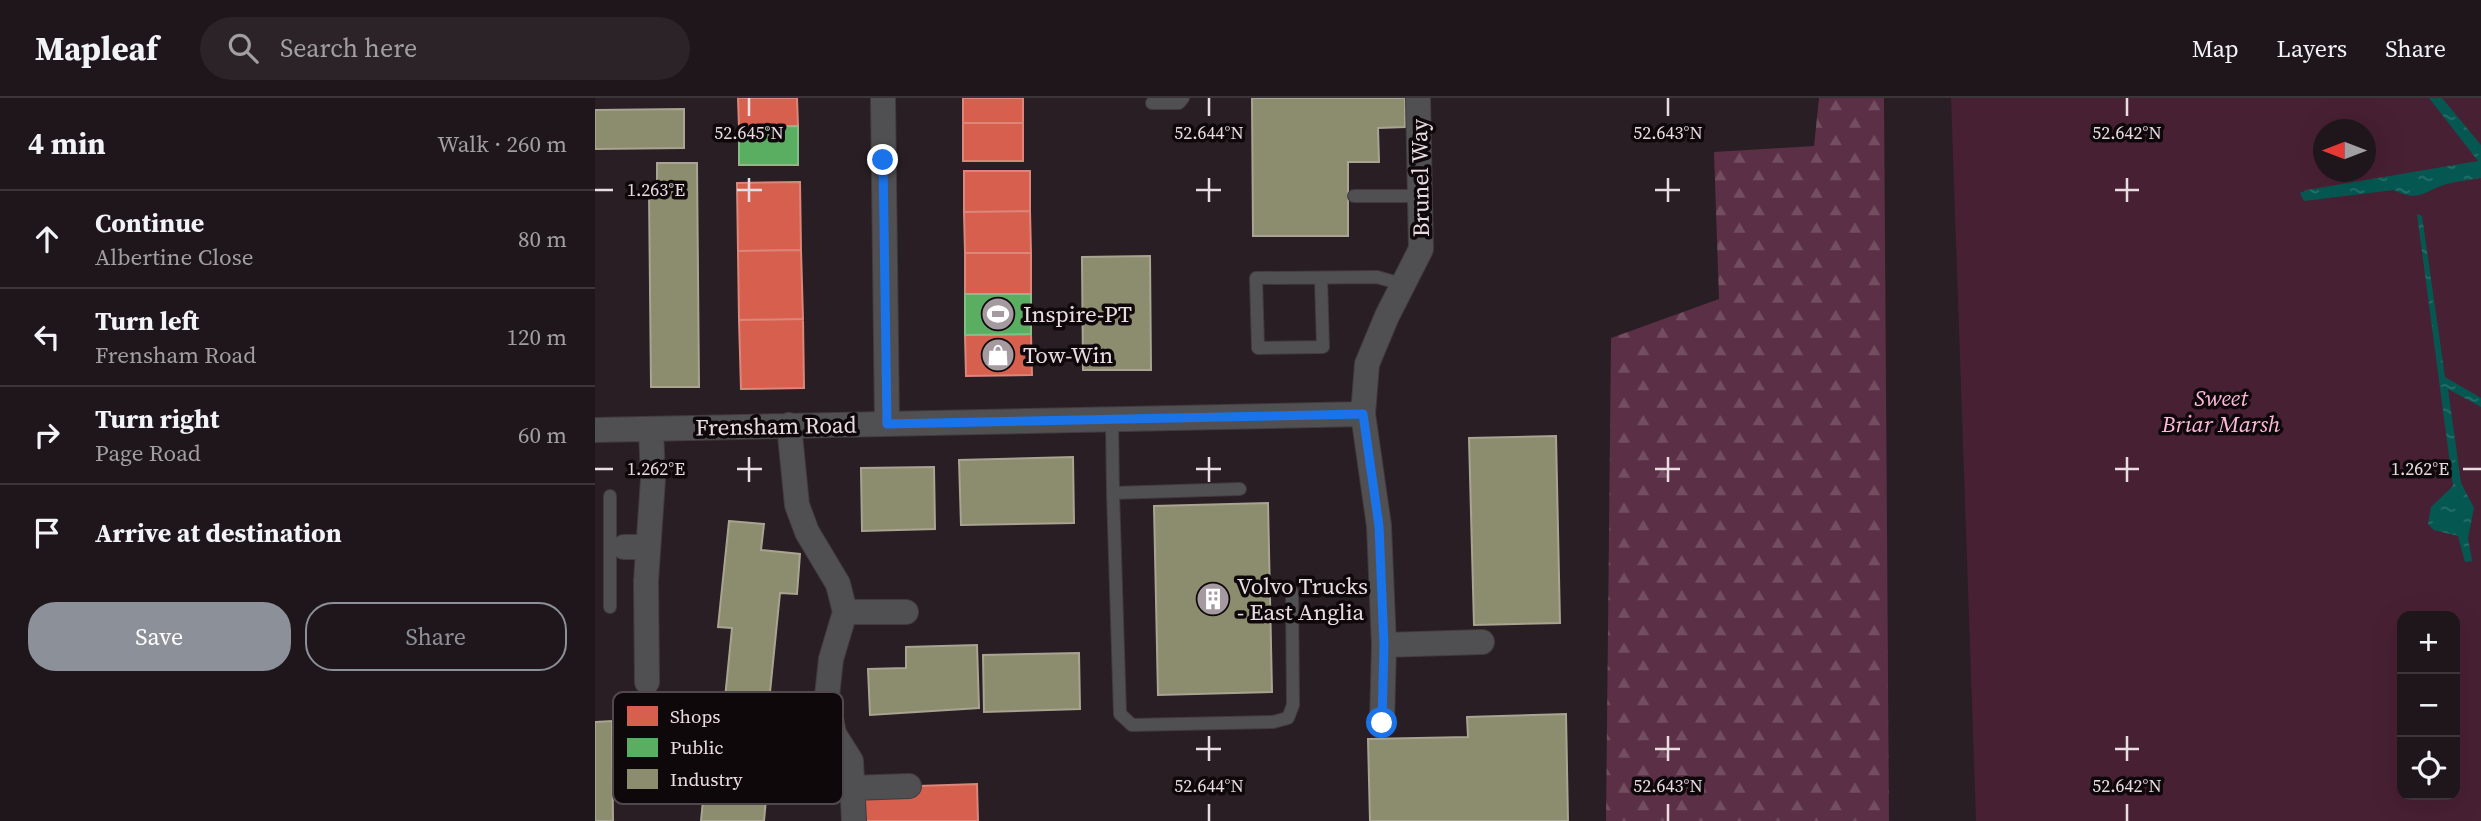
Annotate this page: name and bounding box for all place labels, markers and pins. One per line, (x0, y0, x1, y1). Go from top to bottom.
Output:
sports icon: Inspire-PT (979, 295, 1017, 333)
place label: Inspire-PT (1023, 298, 1132, 330)
shop icon: Tow-Win (979, 336, 1017, 374)
place label: Tow-Win (1023, 339, 1113, 371)
place label: Volvo Trucks - East Anglia (1237, 570, 1368, 628)
building icon: Volvo Trucks - East Anglia (1194, 580, 1232, 618)

